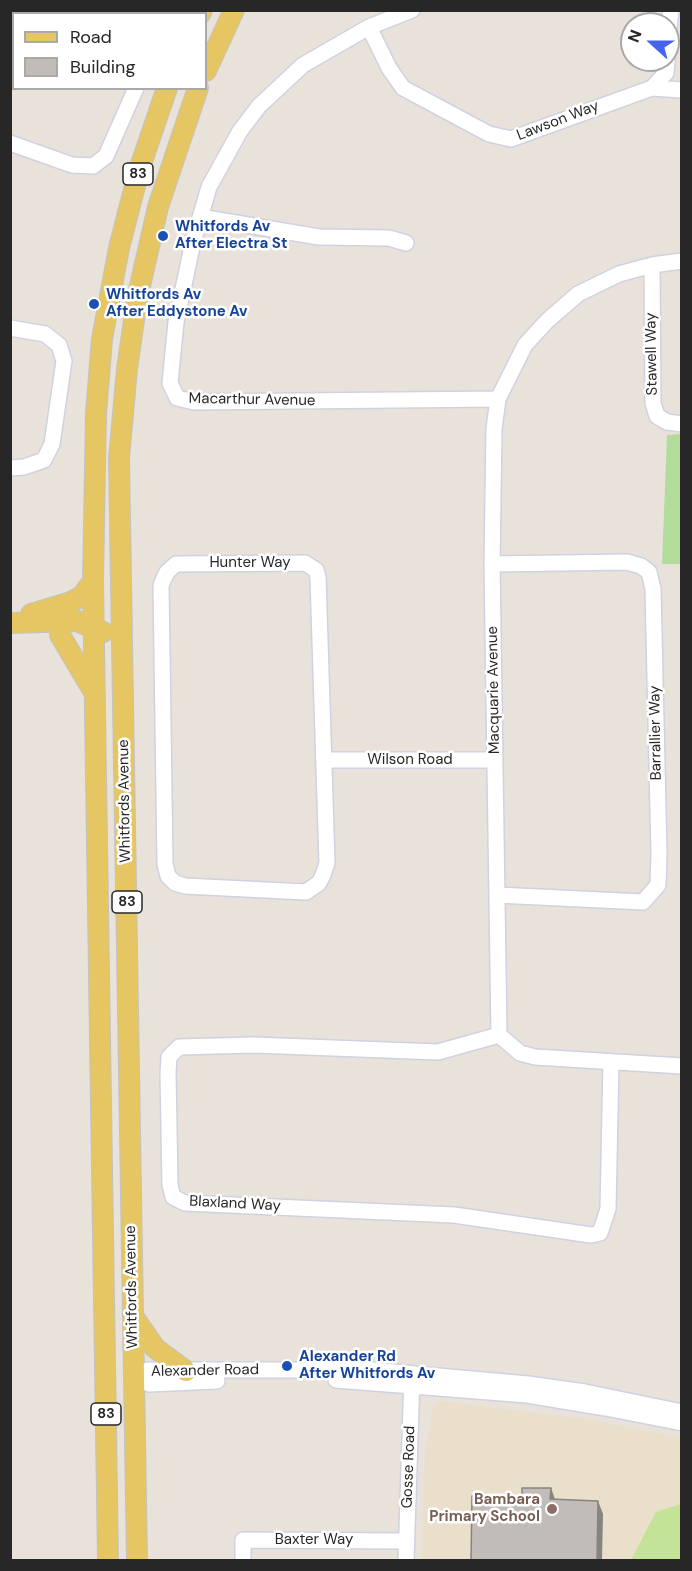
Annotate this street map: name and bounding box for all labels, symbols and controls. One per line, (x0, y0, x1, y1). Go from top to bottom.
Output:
legend (12, 12, 207, 90)
north arrow (620, 12, 680, 72)
text: Road (70, 25, 112, 49)
text: N (623, 27, 646, 45)
text: Building (70, 55, 135, 79)
street label: Lawson Way (514, 97, 602, 145)
road number: 83 (123, 163, 153, 185)
place label: Whitfords Av After Electra St (175, 218, 287, 253)
marker: Whitfords Av After Electra St (156, 229, 170, 243)
place label: Whitfords Av After Eddystone Av (106, 286, 247, 321)
marker: Whitfords Av After Eddystone Av (87, 297, 101, 311)
street label: Stawell Way (642, 312, 662, 396)
street label: Macarthur Avenue (189, 390, 315, 410)
street label: Hunter Way (209, 554, 291, 572)
street label: Macquarie Avenue (484, 626, 504, 754)
street label: Barrallier Way (646, 685, 666, 781)
street label: Whitfords Avenue (115, 739, 135, 863)
street label: Wilson Road (367, 751, 453, 769)
road number: 83 (112, 891, 142, 913)
street label: Blaxland Way (189, 1193, 281, 1215)
street label: Whitfords Avenue (122, 1225, 142, 1349)
place label: Alexander Rd After Whitfords Av (299, 1348, 435, 1383)
marker: Alexander Rd After Whitfords Av (280, 1359, 294, 1373)
street label: Alexander Road (151, 1361, 259, 1381)
road number: 83 (91, 1403, 121, 1425)
street label: Gosse Road (399, 1425, 419, 1509)
place label: Bambara Primary School (429, 1491, 540, 1526)
marker: Bambara Primary School (545, 1502, 559, 1516)
street label: Baxter Way (275, 1531, 353, 1549)

